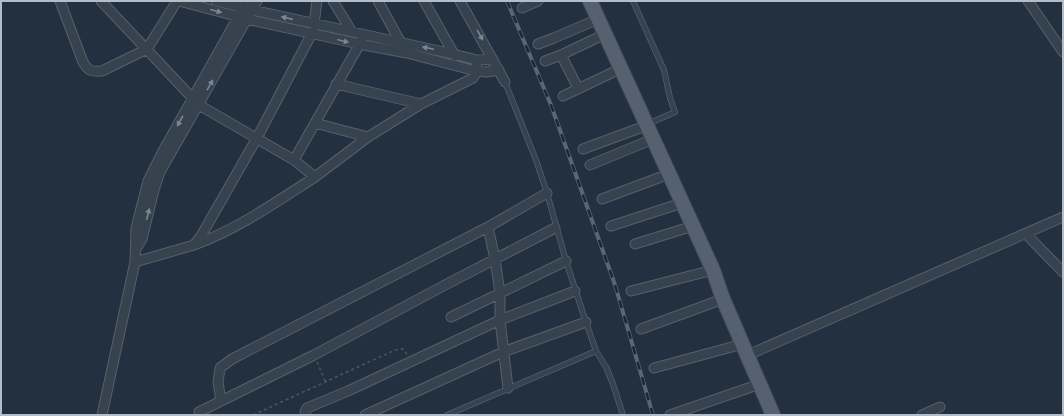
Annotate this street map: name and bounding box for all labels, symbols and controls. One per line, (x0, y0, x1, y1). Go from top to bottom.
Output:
one-way arrow (211, 8, 223, 14)
one-way arrow (281, 15, 293, 21)
one-way arrow (476, 29, 483, 41)
one-way arrow (337, 38, 349, 44)
one-way arrow (422, 45, 434, 51)
one-way arrow (207, 79, 214, 91)
one-way arrow (176, 115, 183, 126)
one-way arrow (145, 207, 151, 219)

